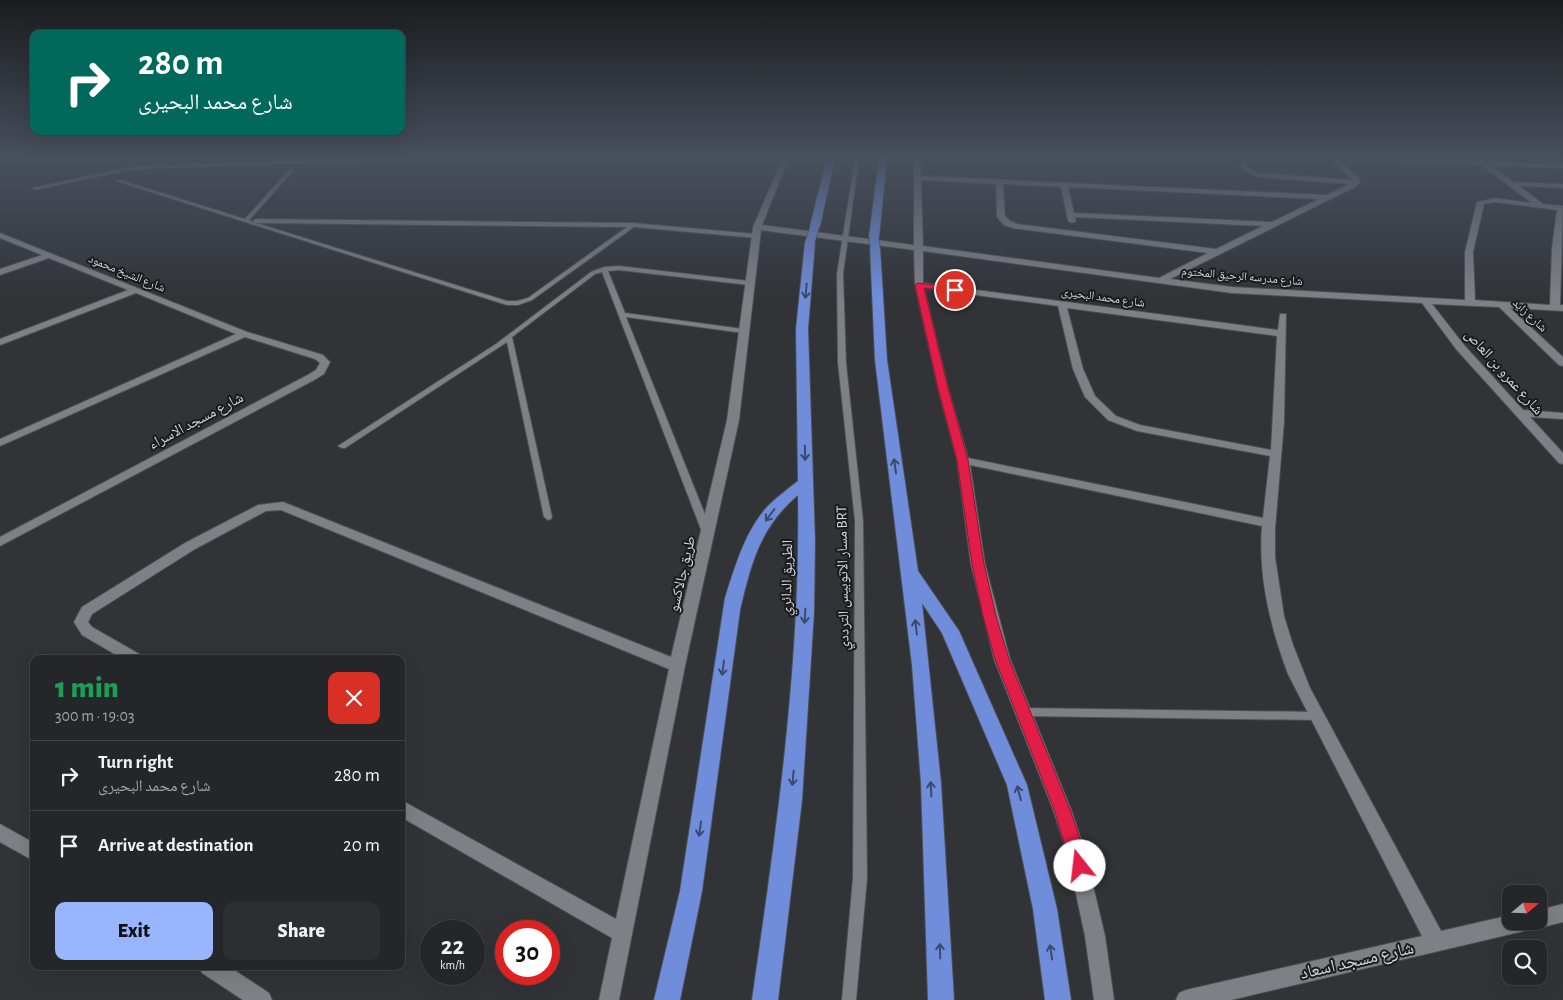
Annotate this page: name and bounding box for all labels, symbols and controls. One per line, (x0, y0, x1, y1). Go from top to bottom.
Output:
text: 280 m (138, 46, 224, 81)
icon: right (55, 50, 120, 115)
text: شارع محمد البحيرى (138, 91, 293, 113)
street label: شارع الشيخ محمود (86, 252, 167, 296)
street label: شارع مدرسه الرحيق المختوم (1181, 265, 1303, 289)
pin (934, 269, 976, 311)
icon: arrive (941, 276, 969, 304)
one-way arrow (801, 283, 810, 299)
street label: شارع محمد البحيرى (1060, 285, 1146, 311)
street label: شارع زايد (1509, 296, 1550, 335)
street label: شارع عمرو بن العاص (1461, 327, 1546, 419)
street label: شارع مسجد الاسراء (146, 390, 247, 454)
one-way arrow (800, 445, 810, 461)
one-way arrow (890, 458, 900, 474)
street label: مسار الاتوبيس الترددي BRT (834, 505, 856, 651)
one-way arrow (765, 508, 775, 522)
street label: طريق جالاكسو (666, 534, 700, 614)
street label: الطريق الدائري (779, 540, 799, 616)
one-way arrow (800, 607, 809, 623)
one-way arrow (911, 619, 921, 635)
one-way arrow (718, 660, 728, 676)
button: close (328, 672, 380, 724)
text: 1 min (55, 673, 119, 703)
text: 300 m · 19:03 (55, 708, 135, 724)
text: Turn right (98, 753, 173, 772)
icon: right (55, 762, 83, 790)
text: 280 m (334, 766, 380, 785)
one-way arrow (788, 769, 798, 785)
text: شارع محمد البحيرى (98, 778, 210, 794)
one-way arrow (927, 781, 936, 797)
one-way arrow (1014, 785, 1023, 801)
one-way arrow (695, 821, 705, 837)
icon: arrive (55, 832, 83, 860)
text: Arrive at destination (98, 836, 254, 855)
text: 20 m (343, 836, 380, 855)
position arrow (1053, 839, 1105, 891)
north arrow (1502, 885, 1548, 930)
map controls (1502, 885, 1547, 985)
button: Exit (55, 902, 213, 960)
button: Share (223, 902, 380, 960)
speed limit sign: 30 (495, 920, 560, 985)
text: 22 (441, 934, 464, 959)
street label: شارع مسجد اسعاد (1298, 939, 1416, 984)
button: search (1502, 940, 1547, 985)
one-way arrow (935, 944, 944, 960)
one-way arrow (1046, 944, 1056, 960)
text: km/h (440, 959, 465, 971)

